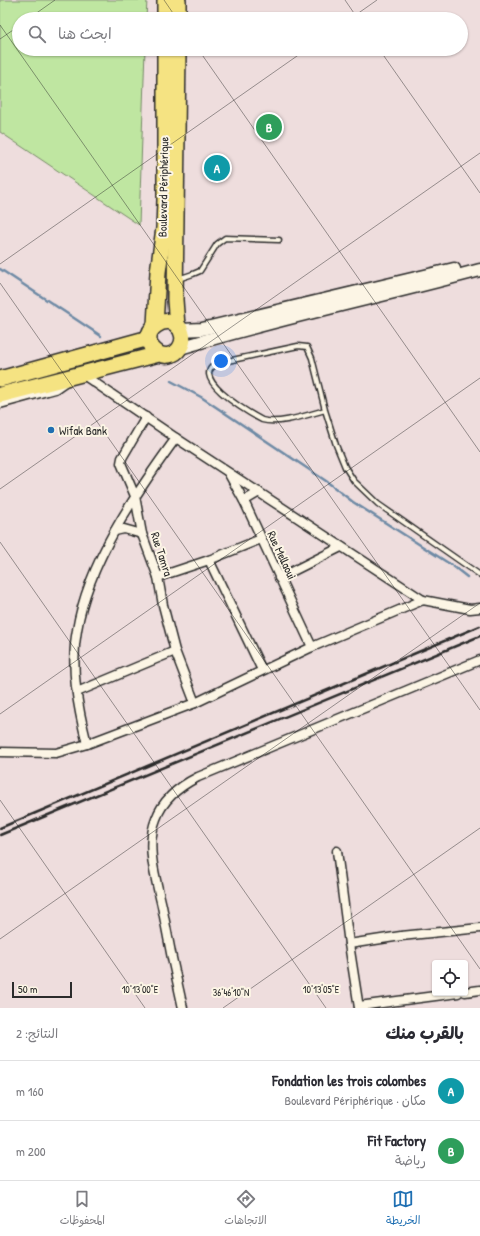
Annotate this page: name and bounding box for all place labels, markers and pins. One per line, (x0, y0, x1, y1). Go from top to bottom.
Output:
pin: B (256, 112, 282, 142)
pin: A (204, 153, 230, 183)
place label: Wifak Bank (59, 422, 107, 439)
marker: Wifak Bank (46, 425, 56, 435)

